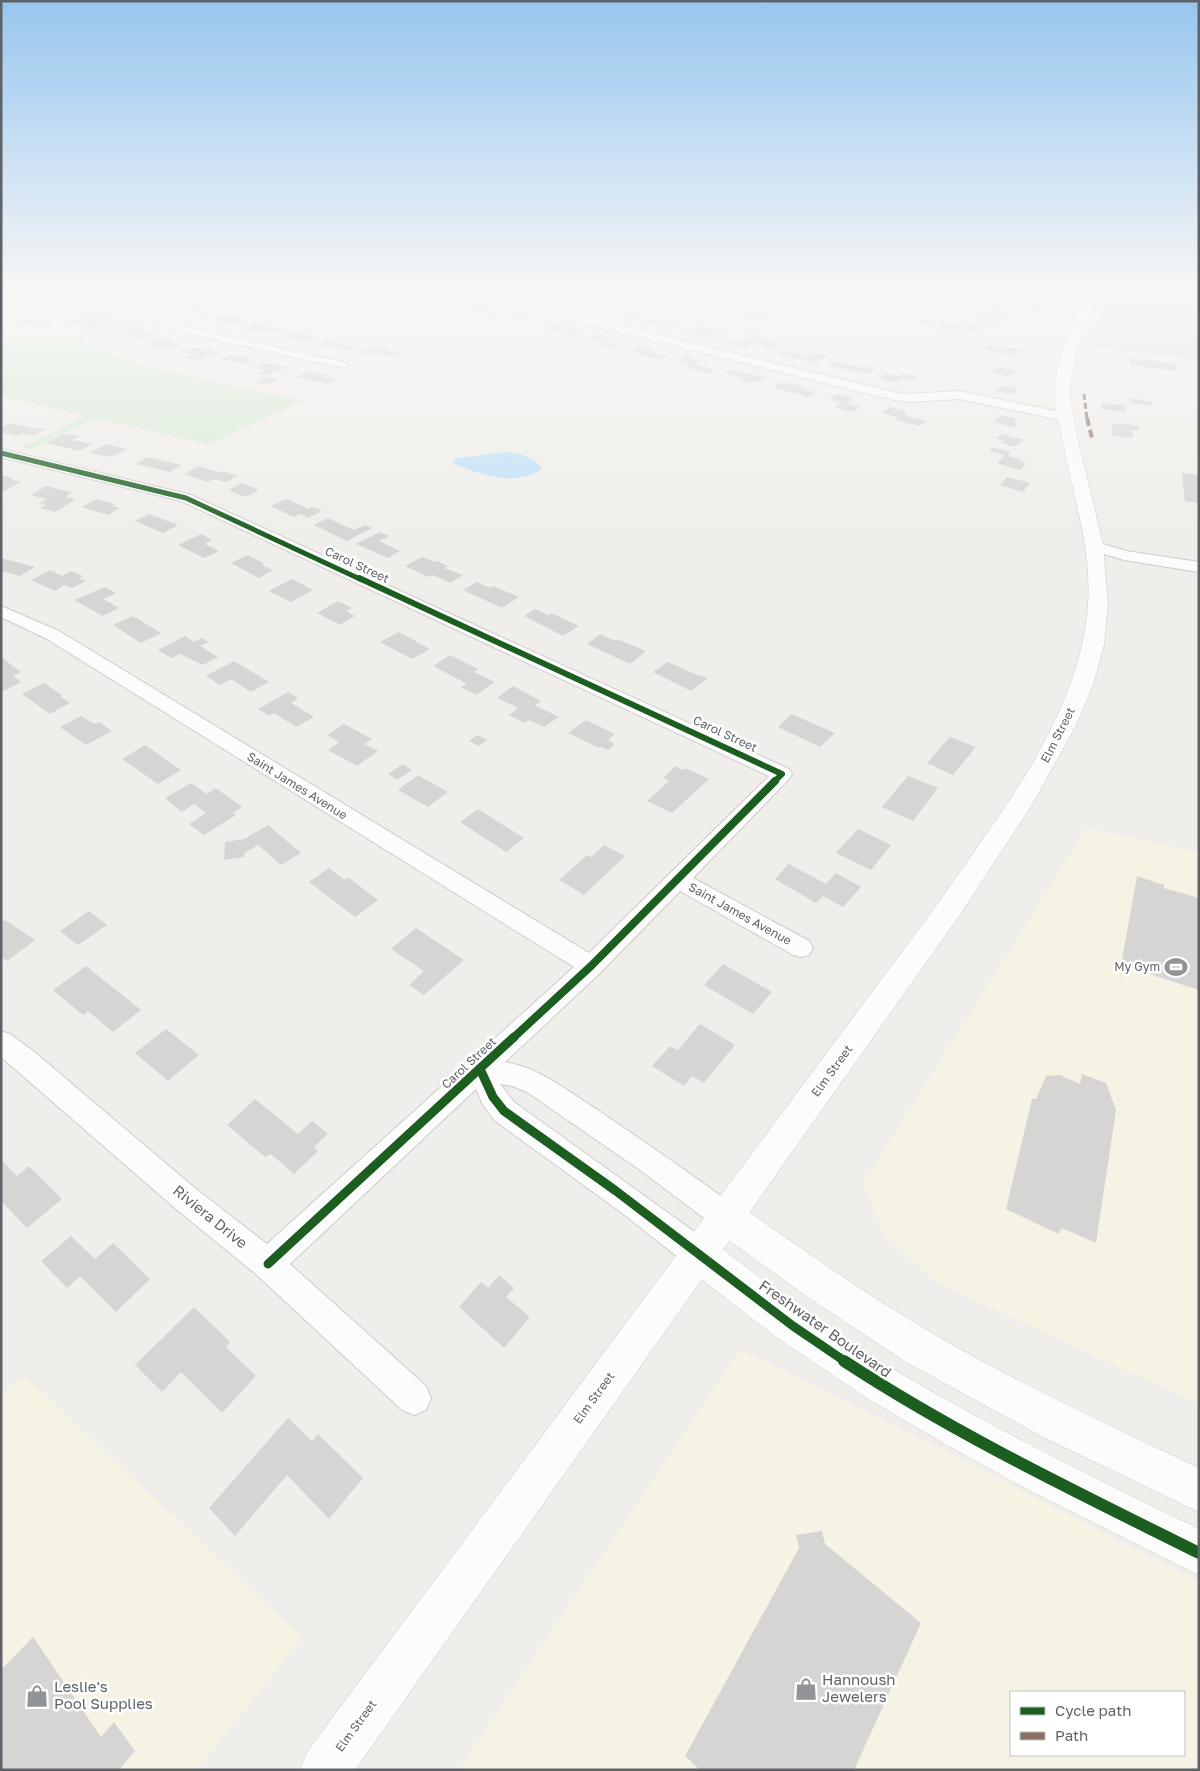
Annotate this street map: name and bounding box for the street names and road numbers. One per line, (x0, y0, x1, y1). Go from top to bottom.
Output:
street label: Carol Street (323, 543, 392, 586)
street label: Elm Street (1037, 704, 1078, 765)
street label: Carol Street (691, 712, 760, 755)
street label: Saint James Avenue (244, 749, 350, 823)
street label: Saint James Avenue (686, 879, 794, 948)
street label: Carol Street (438, 1033, 499, 1092)
street label: Elm Street (808, 1042, 855, 1100)
street label: Riviera Drive (170, 1181, 252, 1252)
street label: Freshwater Boulevard (756, 1276, 895, 1381)
street label: Elm Street (570, 1369, 617, 1427)
street label: Elm Street (332, 1697, 379, 1755)

